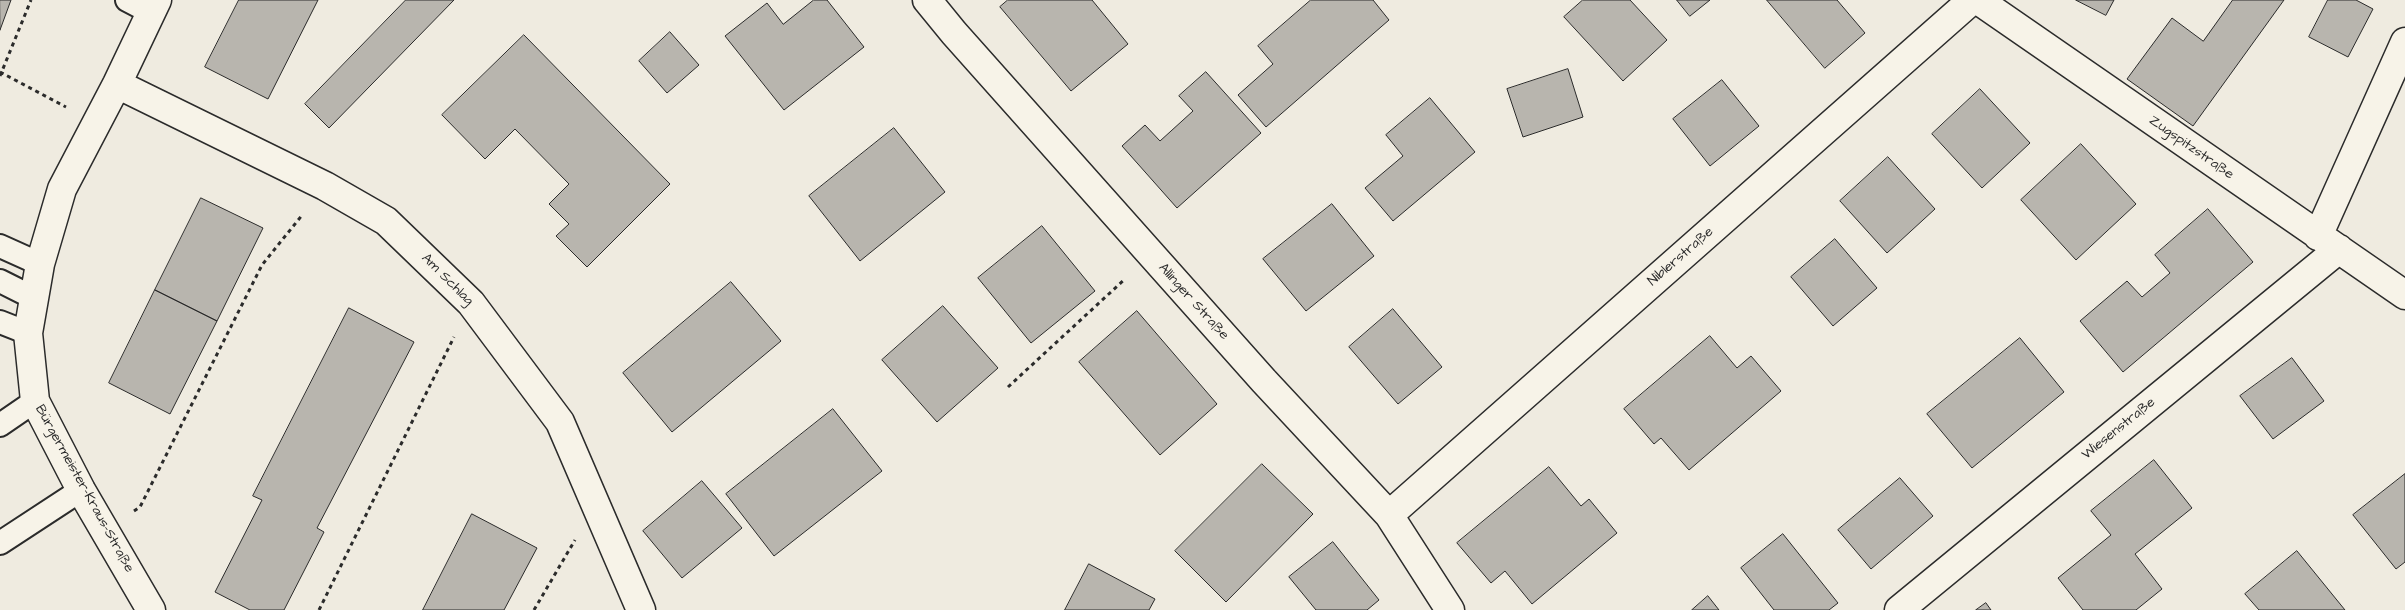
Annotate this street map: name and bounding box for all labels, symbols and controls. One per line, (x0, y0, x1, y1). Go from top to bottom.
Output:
street label: Zugspitzstraße (2145, 112, 2237, 184)
street label: Niblerstraße (1645, 224, 1717, 290)
street label: Am Schlag (417, 250, 477, 310)
street label: Allinger Straße (1154, 260, 1232, 344)
street label: Wiesenstraße (2079, 394, 2159, 464)
street label: Bürgermeister-Kraus-Straße (31, 402, 137, 576)

